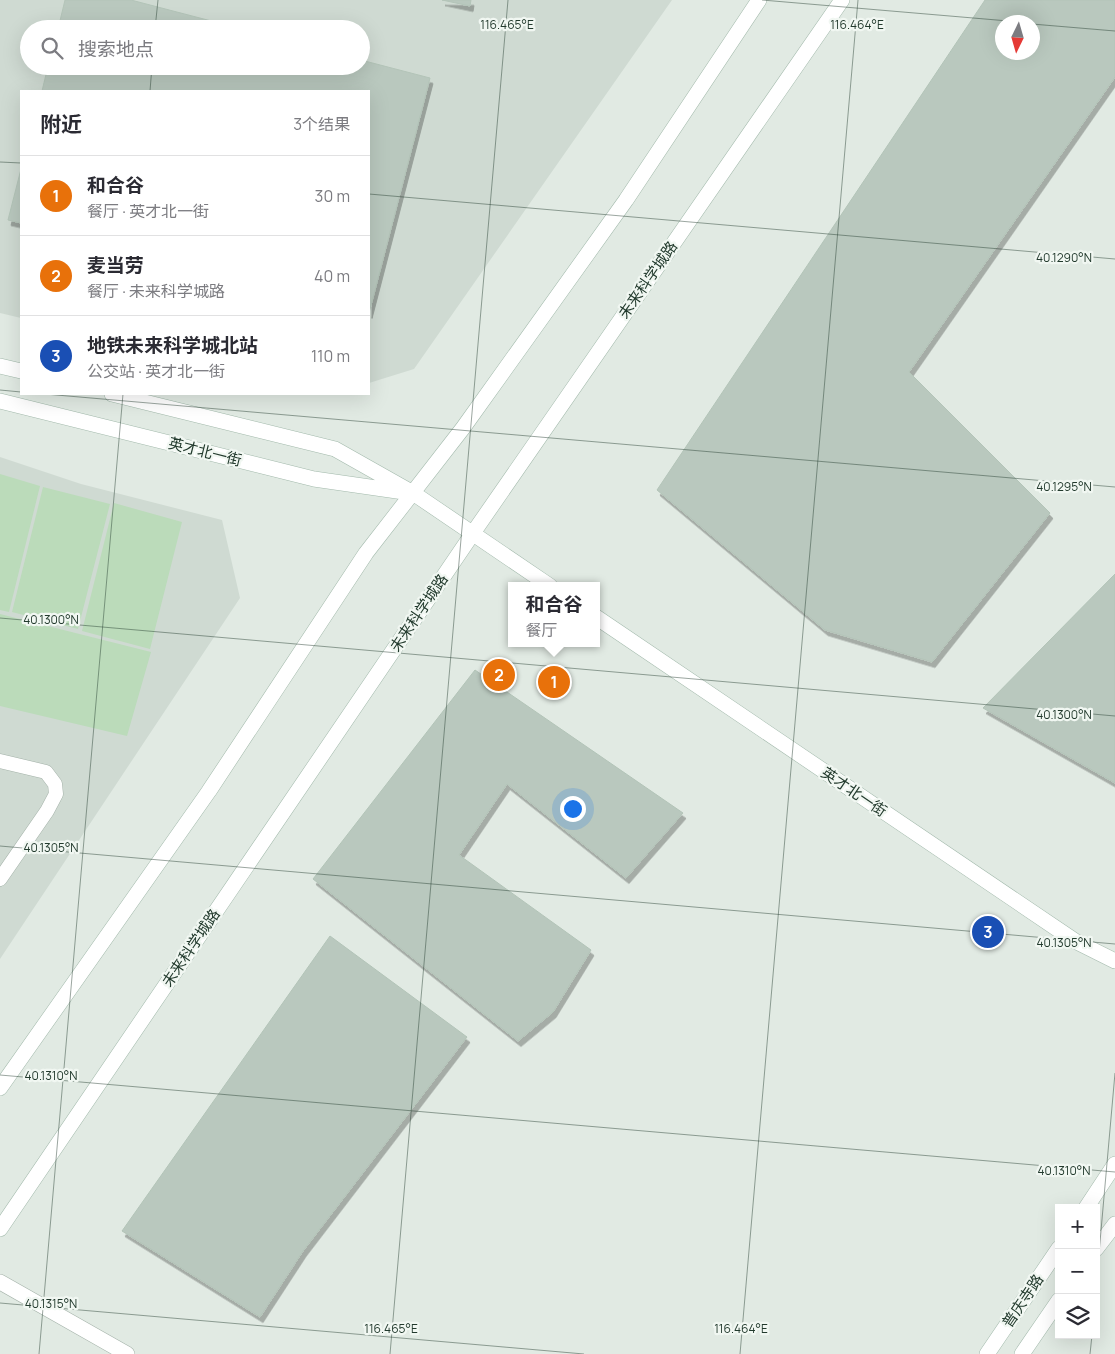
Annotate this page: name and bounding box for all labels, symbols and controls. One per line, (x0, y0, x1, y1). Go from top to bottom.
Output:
north arrow (995, 15, 1040, 60)
text: 116.465°E (480, 16, 534, 33)
text: 116.464°E (830, 16, 884, 33)
search box (20, 20, 370, 75)
icon: search (38, 34, 66, 62)
text: 搜索地点 (78, 36, 154, 62)
text: 附近 (40, 110, 82, 138)
text: 3个结果 (293, 113, 350, 135)
text: 和合谷 (87, 172, 144, 198)
text: 1 (52, 185, 60, 207)
text: 30 m (315, 185, 350, 207)
text: 餐厅 · 英才北一街 (87, 200, 209, 222)
street label: 未来科学城路 (613, 237, 682, 323)
text: 40.1290°N (1036, 249, 1092, 266)
text: 麦当劳 (87, 252, 144, 278)
text: 2 (51, 265, 61, 287)
text: 40 m (314, 265, 350, 287)
text: 餐厅 · 未来科学城路 (87, 280, 225, 302)
text: 地铁未来科学城北站 (87, 332, 258, 358)
text: 3 (51, 345, 61, 367)
text: 110 m (311, 345, 350, 367)
text: 公交站 · 英才北一街 (87, 360, 225, 382)
street label: 英才北一街 (166, 432, 244, 471)
text: 40.1295°N (1036, 478, 1092, 495)
street label: 未来科学城路 (385, 570, 452, 656)
popup (508, 582, 600, 647)
text: 和合谷 (525, 591, 583, 617)
text: 40.1300°N (23, 611, 79, 628)
text: 餐厅 (525, 619, 558, 641)
pin: 2 (483, 656, 515, 694)
pin: 1 (538, 663, 570, 701)
text: 40.1300°N (1036, 706, 1092, 723)
street label: 英才北一街 (817, 762, 891, 821)
your location (560, 796, 586, 822)
text: 40.1305°N (23, 839, 79, 856)
street label: 未来科学城路 (157, 905, 224, 991)
pin: 3 (972, 913, 1004, 951)
text: 40.1305°N (1036, 934, 1092, 951)
text: 40.1310°N (25, 1067, 77, 1084)
text: 40.1310°N (1038, 1162, 1090, 1179)
map controls (1055, 1204, 1100, 1339)
button: + (1055, 1204, 1100, 1249)
button: − (1055, 1249, 1100, 1294)
street label: 普庆寺路 (997, 1270, 1048, 1331)
button: layers (1055, 1294, 1100, 1339)
text: 40.1315°N (25, 1295, 77, 1312)
text: 116.465°E (364, 1320, 418, 1337)
text: 116.464°E (714, 1320, 768, 1337)

